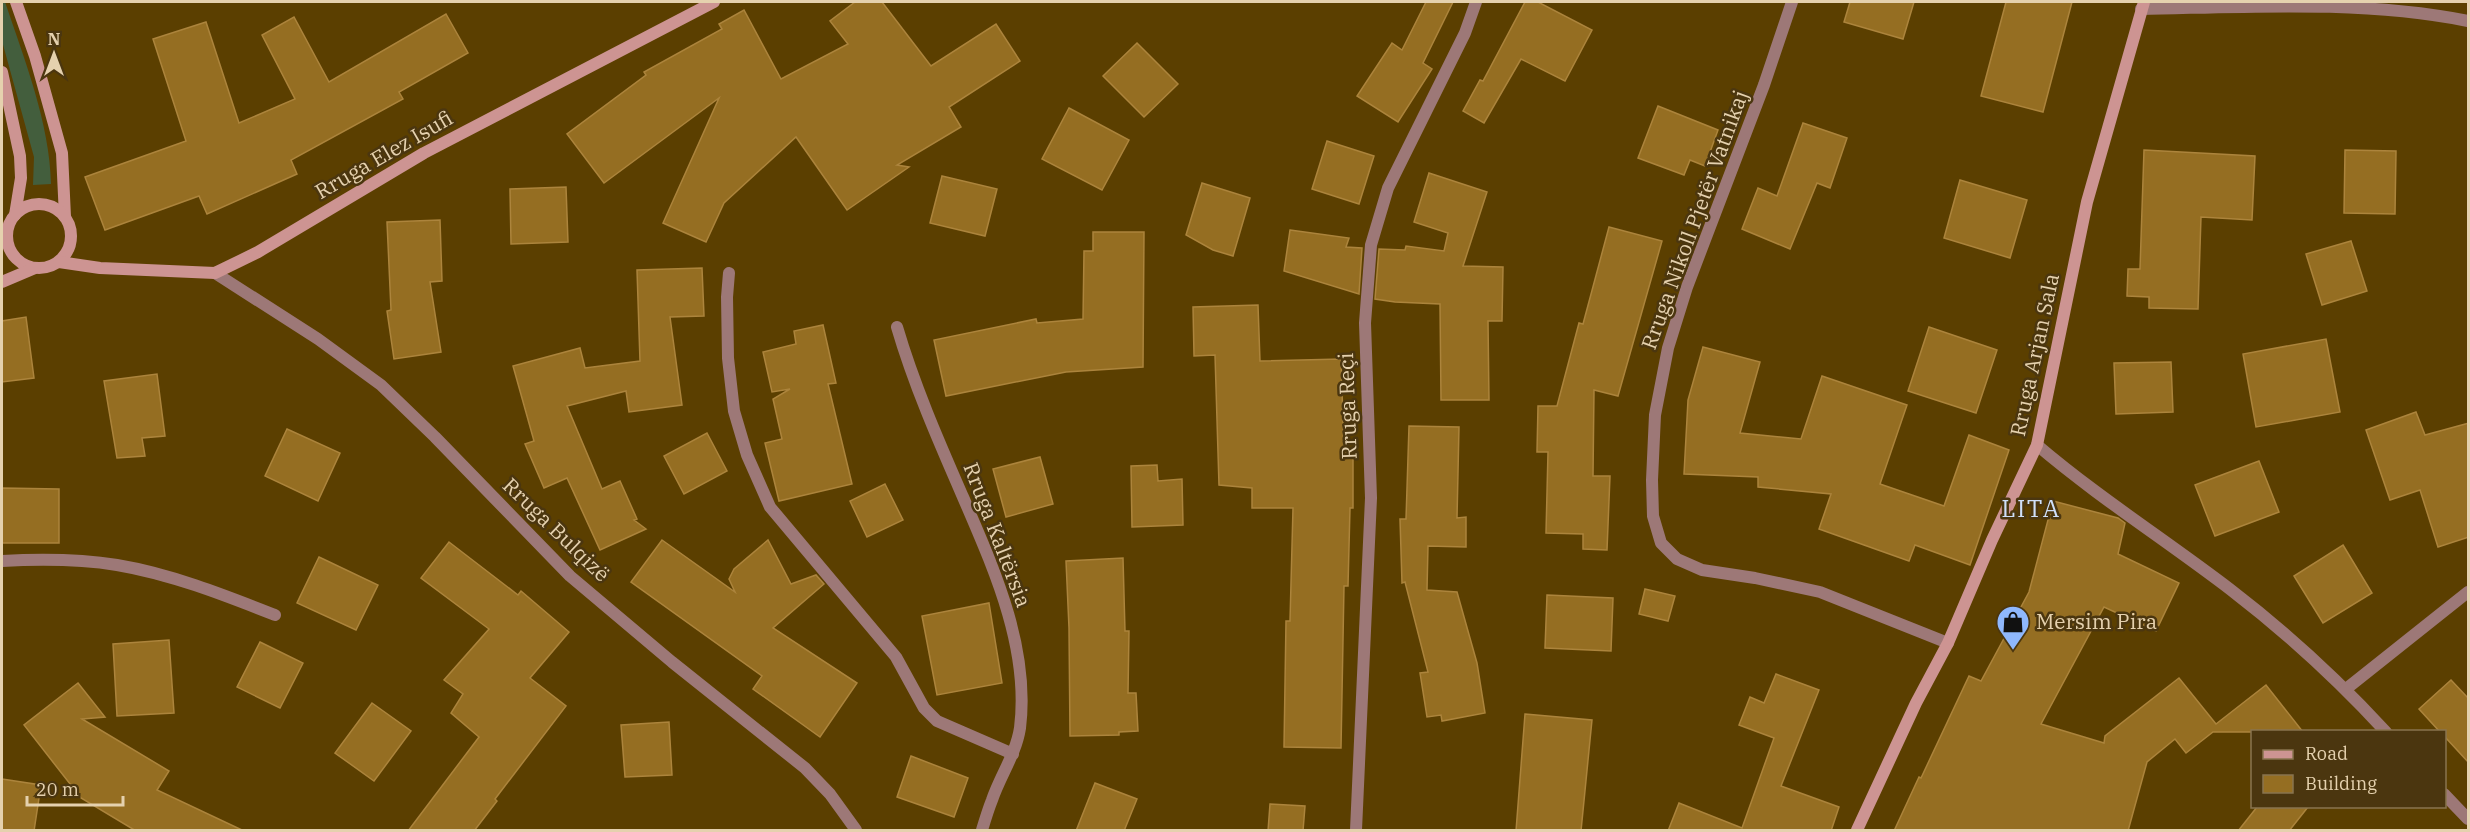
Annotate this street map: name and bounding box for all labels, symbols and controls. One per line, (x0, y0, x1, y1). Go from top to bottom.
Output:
north arrow (24, 24, 84, 84)
text: N (48, 29, 60, 49)
street label: Rruga Nikoll Pjetër Vatnikaj (1634, 86, 1754, 353)
street label: Rruga Elez Isufi (309, 103, 458, 205)
street label: Rruga Arjan Sala (2003, 271, 2065, 439)
street label: Rruga Reçi (1331, 352, 1363, 460)
street label: Rruga Kaltërsia (957, 458, 1038, 611)
street label: Rruga Bulqizë (497, 471, 616, 587)
district label: LITA (2001, 492, 2061, 524)
shop icon: Mersim Pira (1995, 604, 2031, 651)
place label: Mersim Pira (2036, 607, 2157, 635)
legend (2251, 730, 2446, 808)
text: Road (2305, 742, 2348, 765)
scale bar (27, 769, 123, 807)
text: Building (2305, 772, 2377, 795)
text: 20 m (36, 778, 79, 801)

